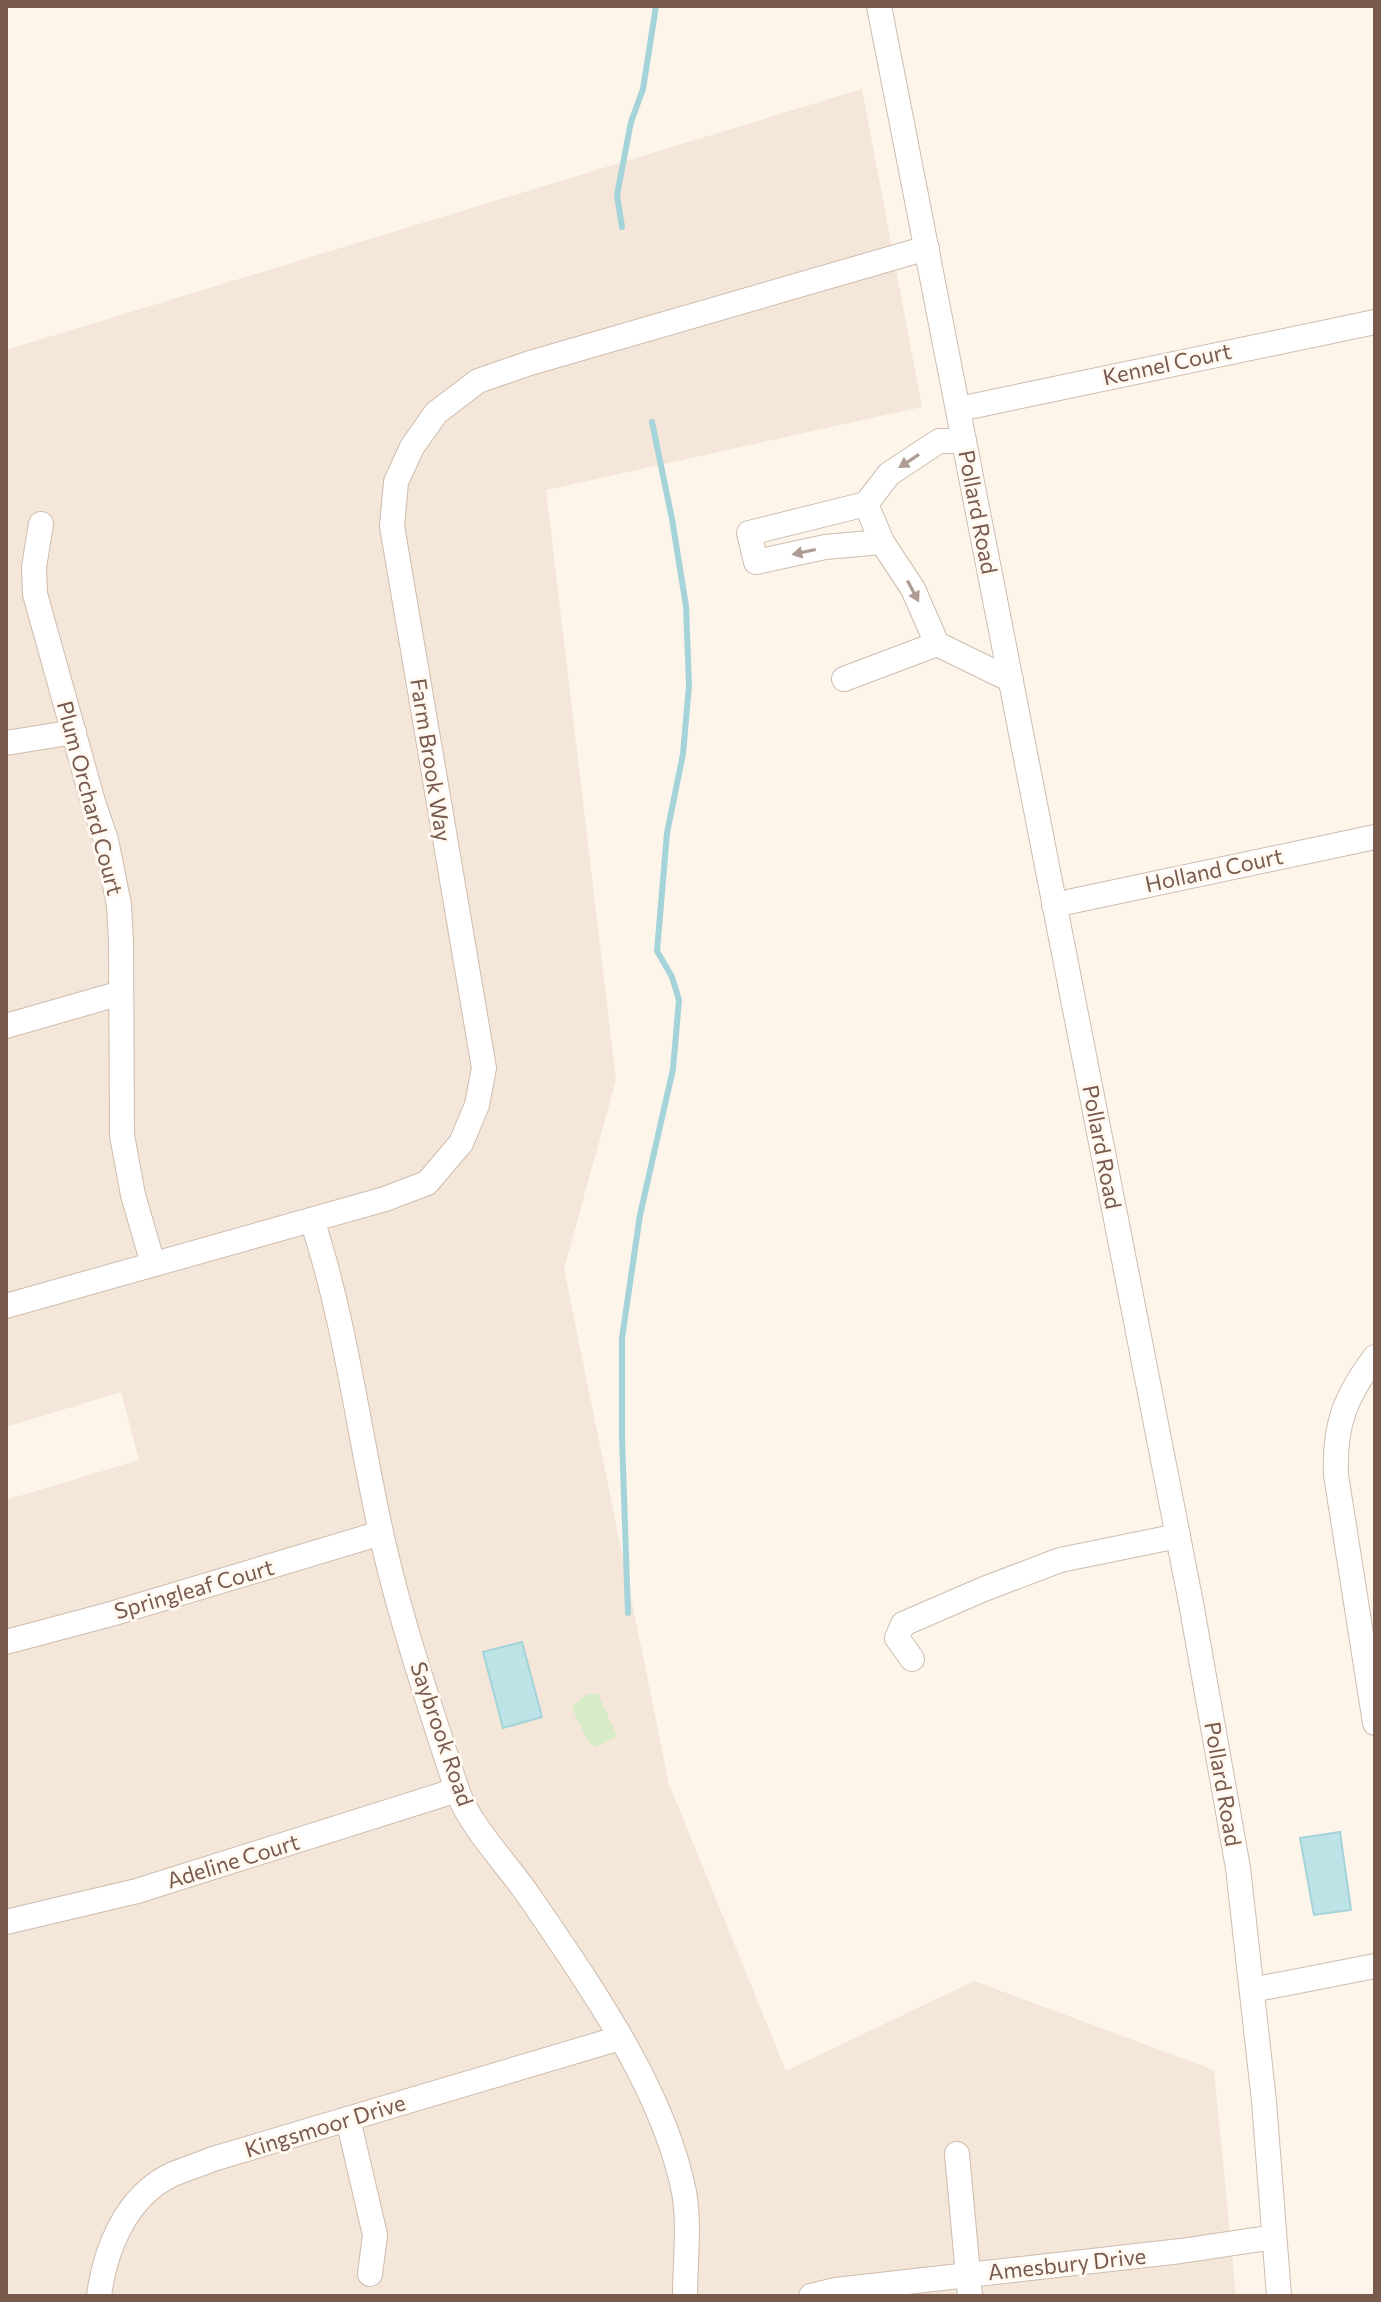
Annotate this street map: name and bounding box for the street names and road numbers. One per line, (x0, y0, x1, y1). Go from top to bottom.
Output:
street label: Kennel Court (1100, 337, 1234, 390)
street label: Pollard Road (953, 448, 1004, 576)
street label: Farm Brook Way (405, 676, 458, 843)
street label: Plum Orchard Court (52, 698, 129, 898)
street label: Holland Court (1143, 842, 1285, 897)
street label: Pollard Road (1077, 1083, 1128, 1211)
street label: Springleaf Court (111, 1553, 277, 1624)
street label: Saybrook Road (405, 1658, 480, 1810)
street label: Pollard Road (1199, 1720, 1248, 1848)
street label: Adeline Court (163, 1828, 302, 1893)
street label: Kingsmoor Drive (241, 2088, 408, 2163)
street label: Amesbury Drive (987, 2242, 1147, 2285)

